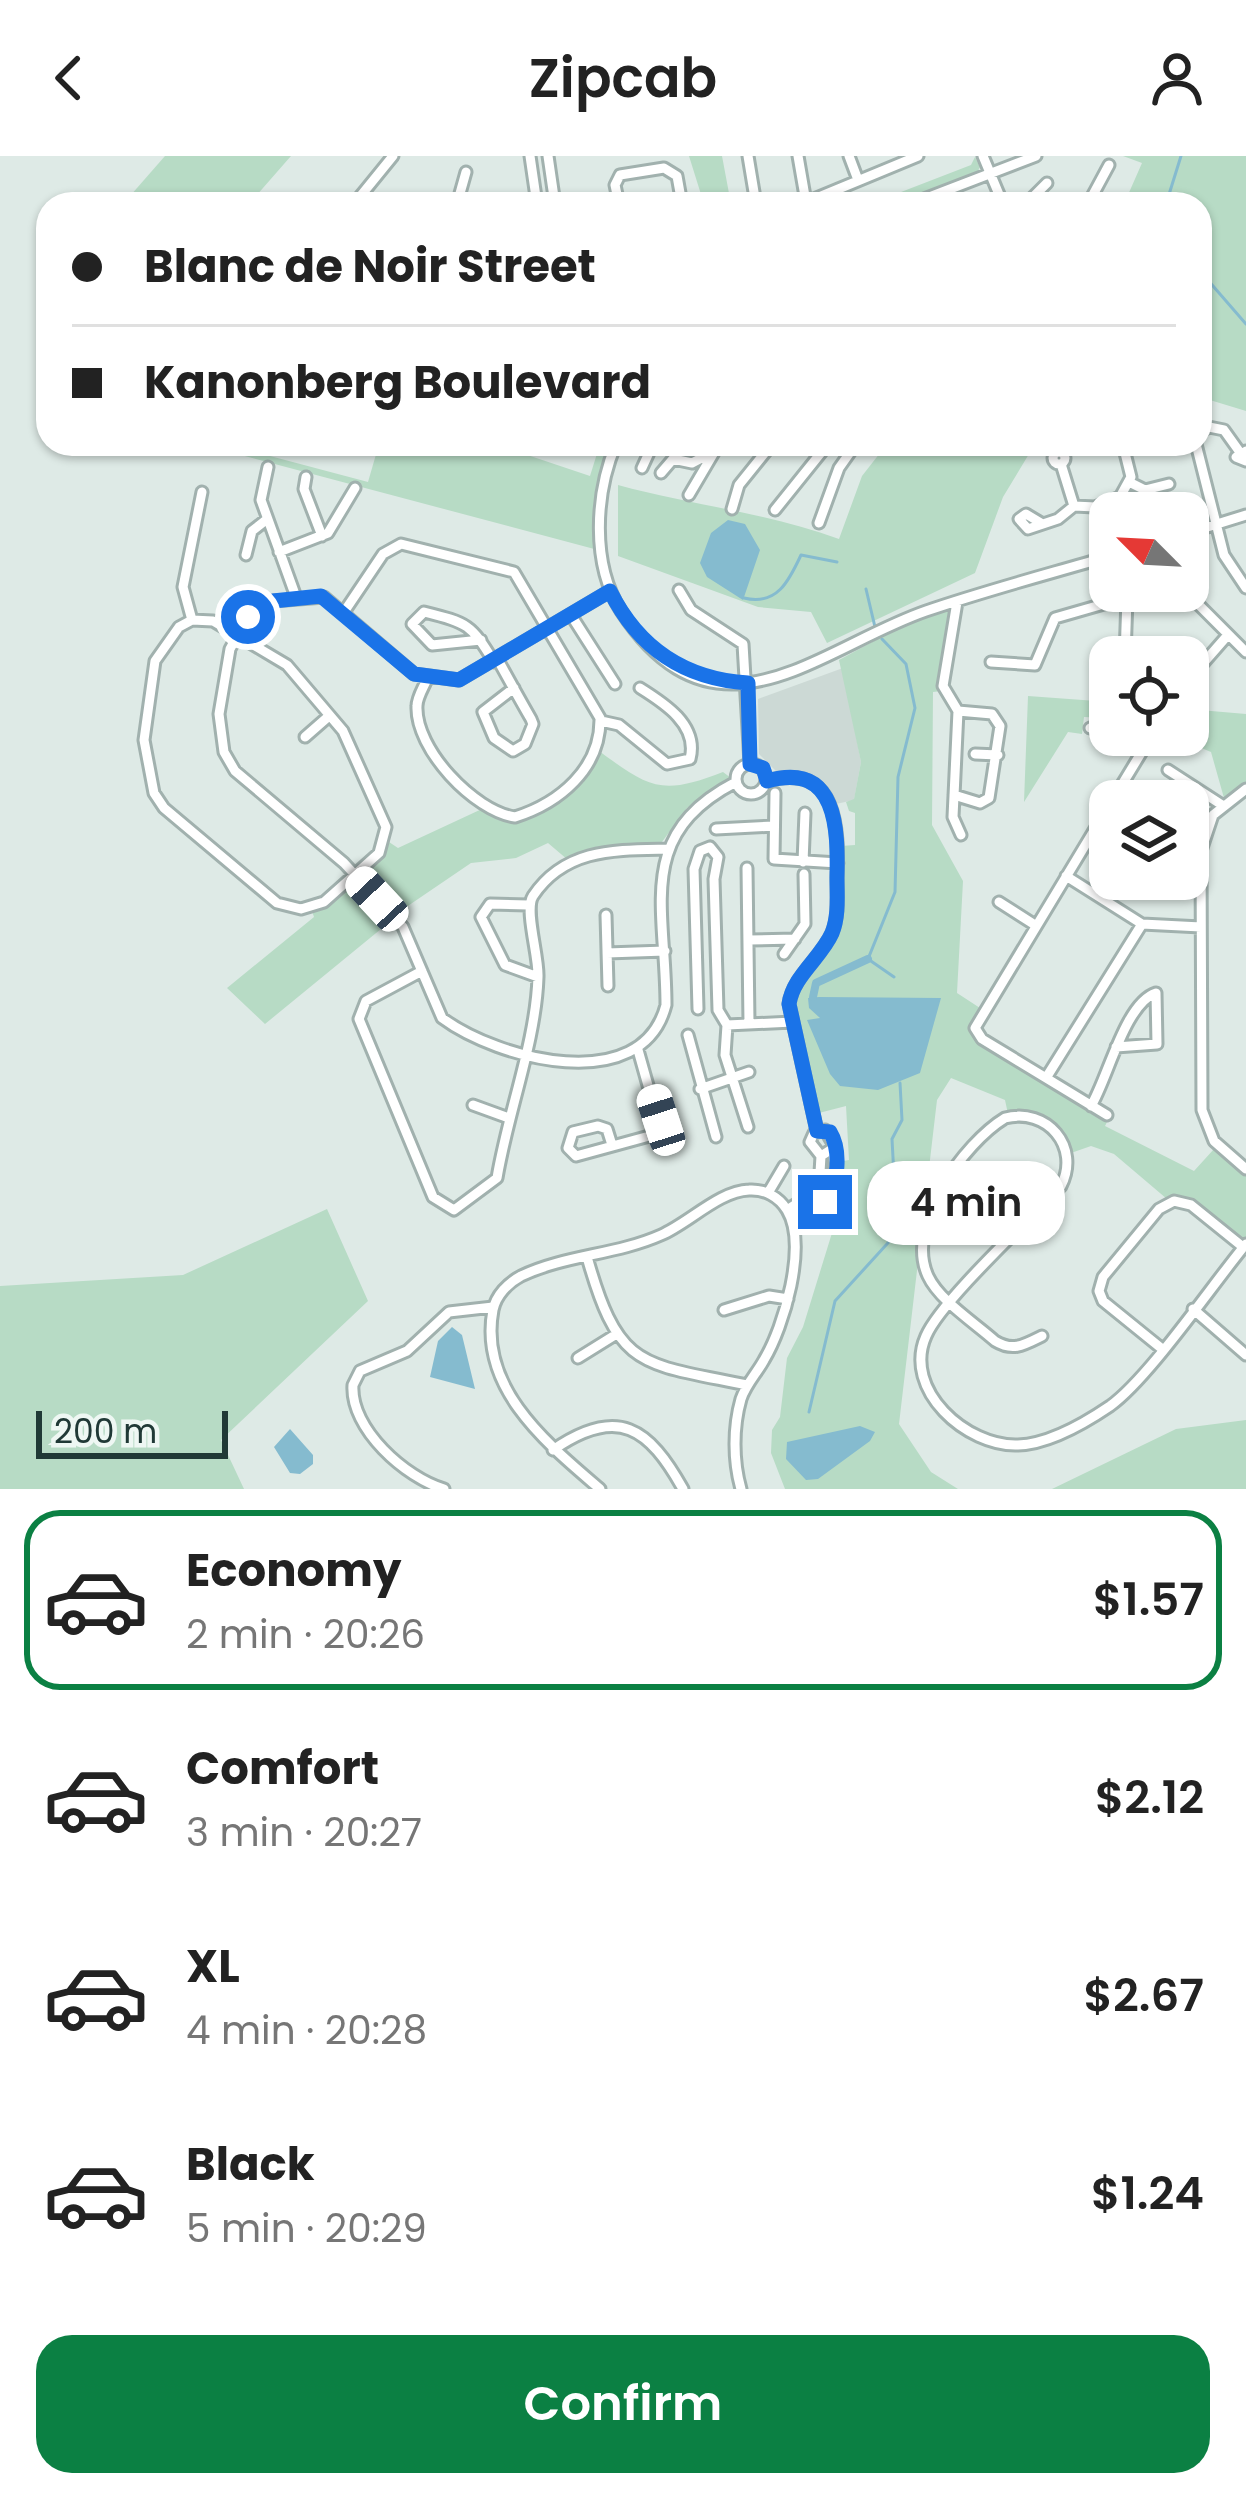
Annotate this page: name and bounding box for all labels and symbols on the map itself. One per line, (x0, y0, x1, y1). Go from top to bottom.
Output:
north arrow (1089, 492, 1209, 612)
route start (221, 590, 275, 644)
car (339, 860, 415, 938)
car (633, 1080, 689, 1160)
callout: 4 min (867, 1160, 1065, 1244)
route end (798, 1175, 852, 1229)
scale bar (36, 1405, 228, 1458)

